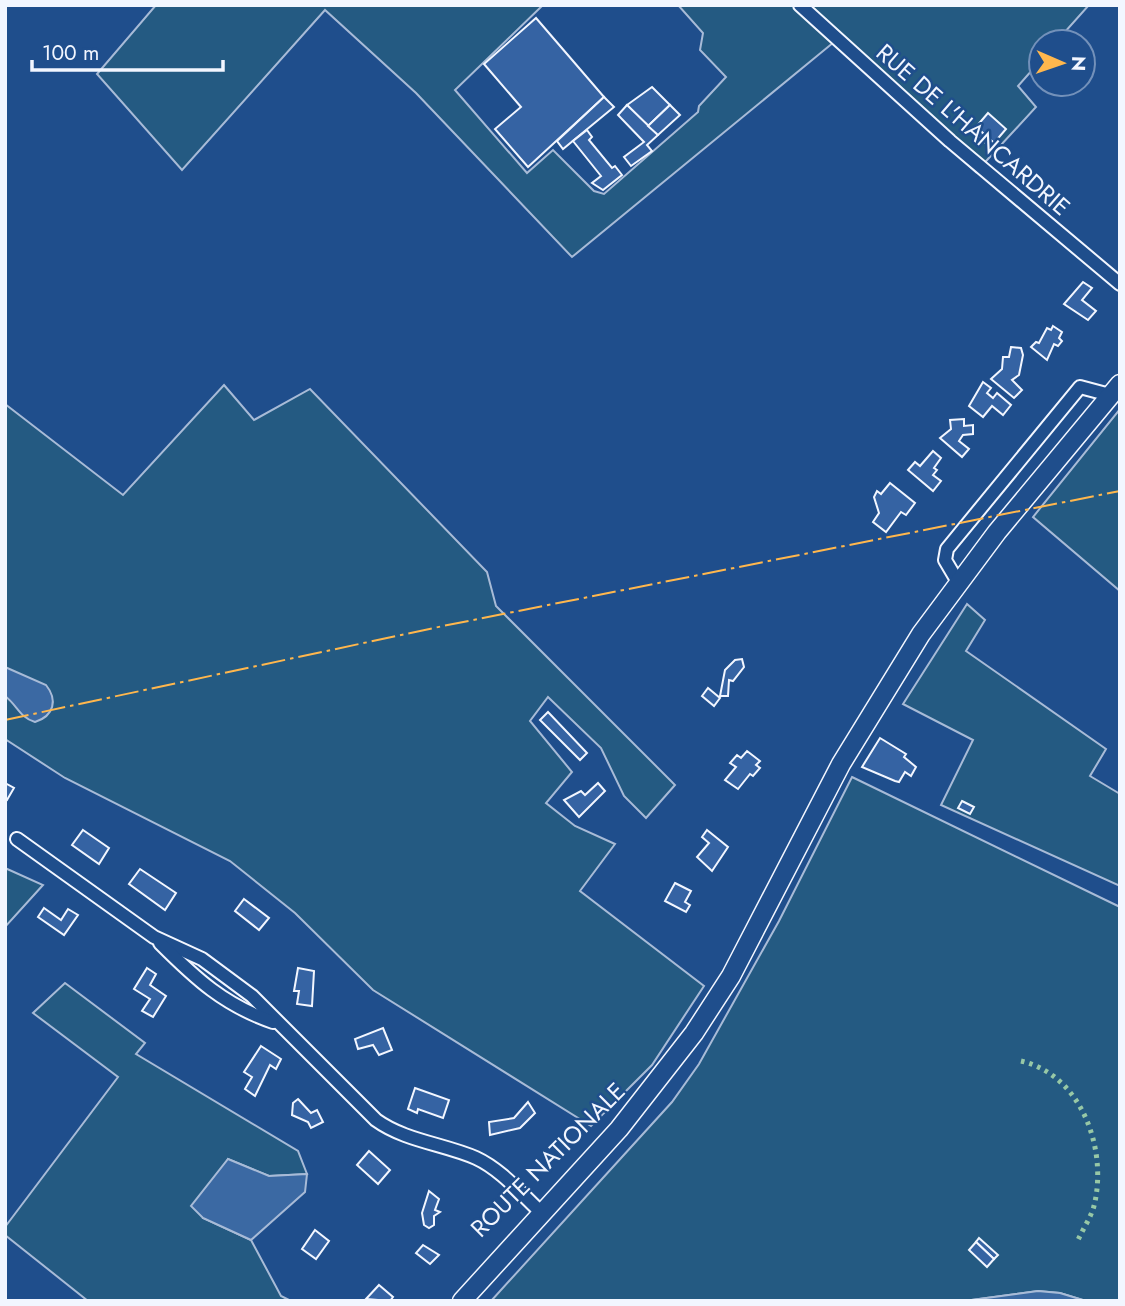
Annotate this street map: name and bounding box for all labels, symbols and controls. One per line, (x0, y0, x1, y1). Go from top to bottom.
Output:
scale bar (32, 28, 222, 72)
north arrow (1027, 28, 1097, 98)
street label: RUE DE L'HANCARDRIE (869, 35, 1078, 224)
text: 100 m (42, 38, 99, 68)
text: N (1065, 56, 1092, 72)
street label: ROUTE NATIONALE (462, 1074, 633, 1245)

